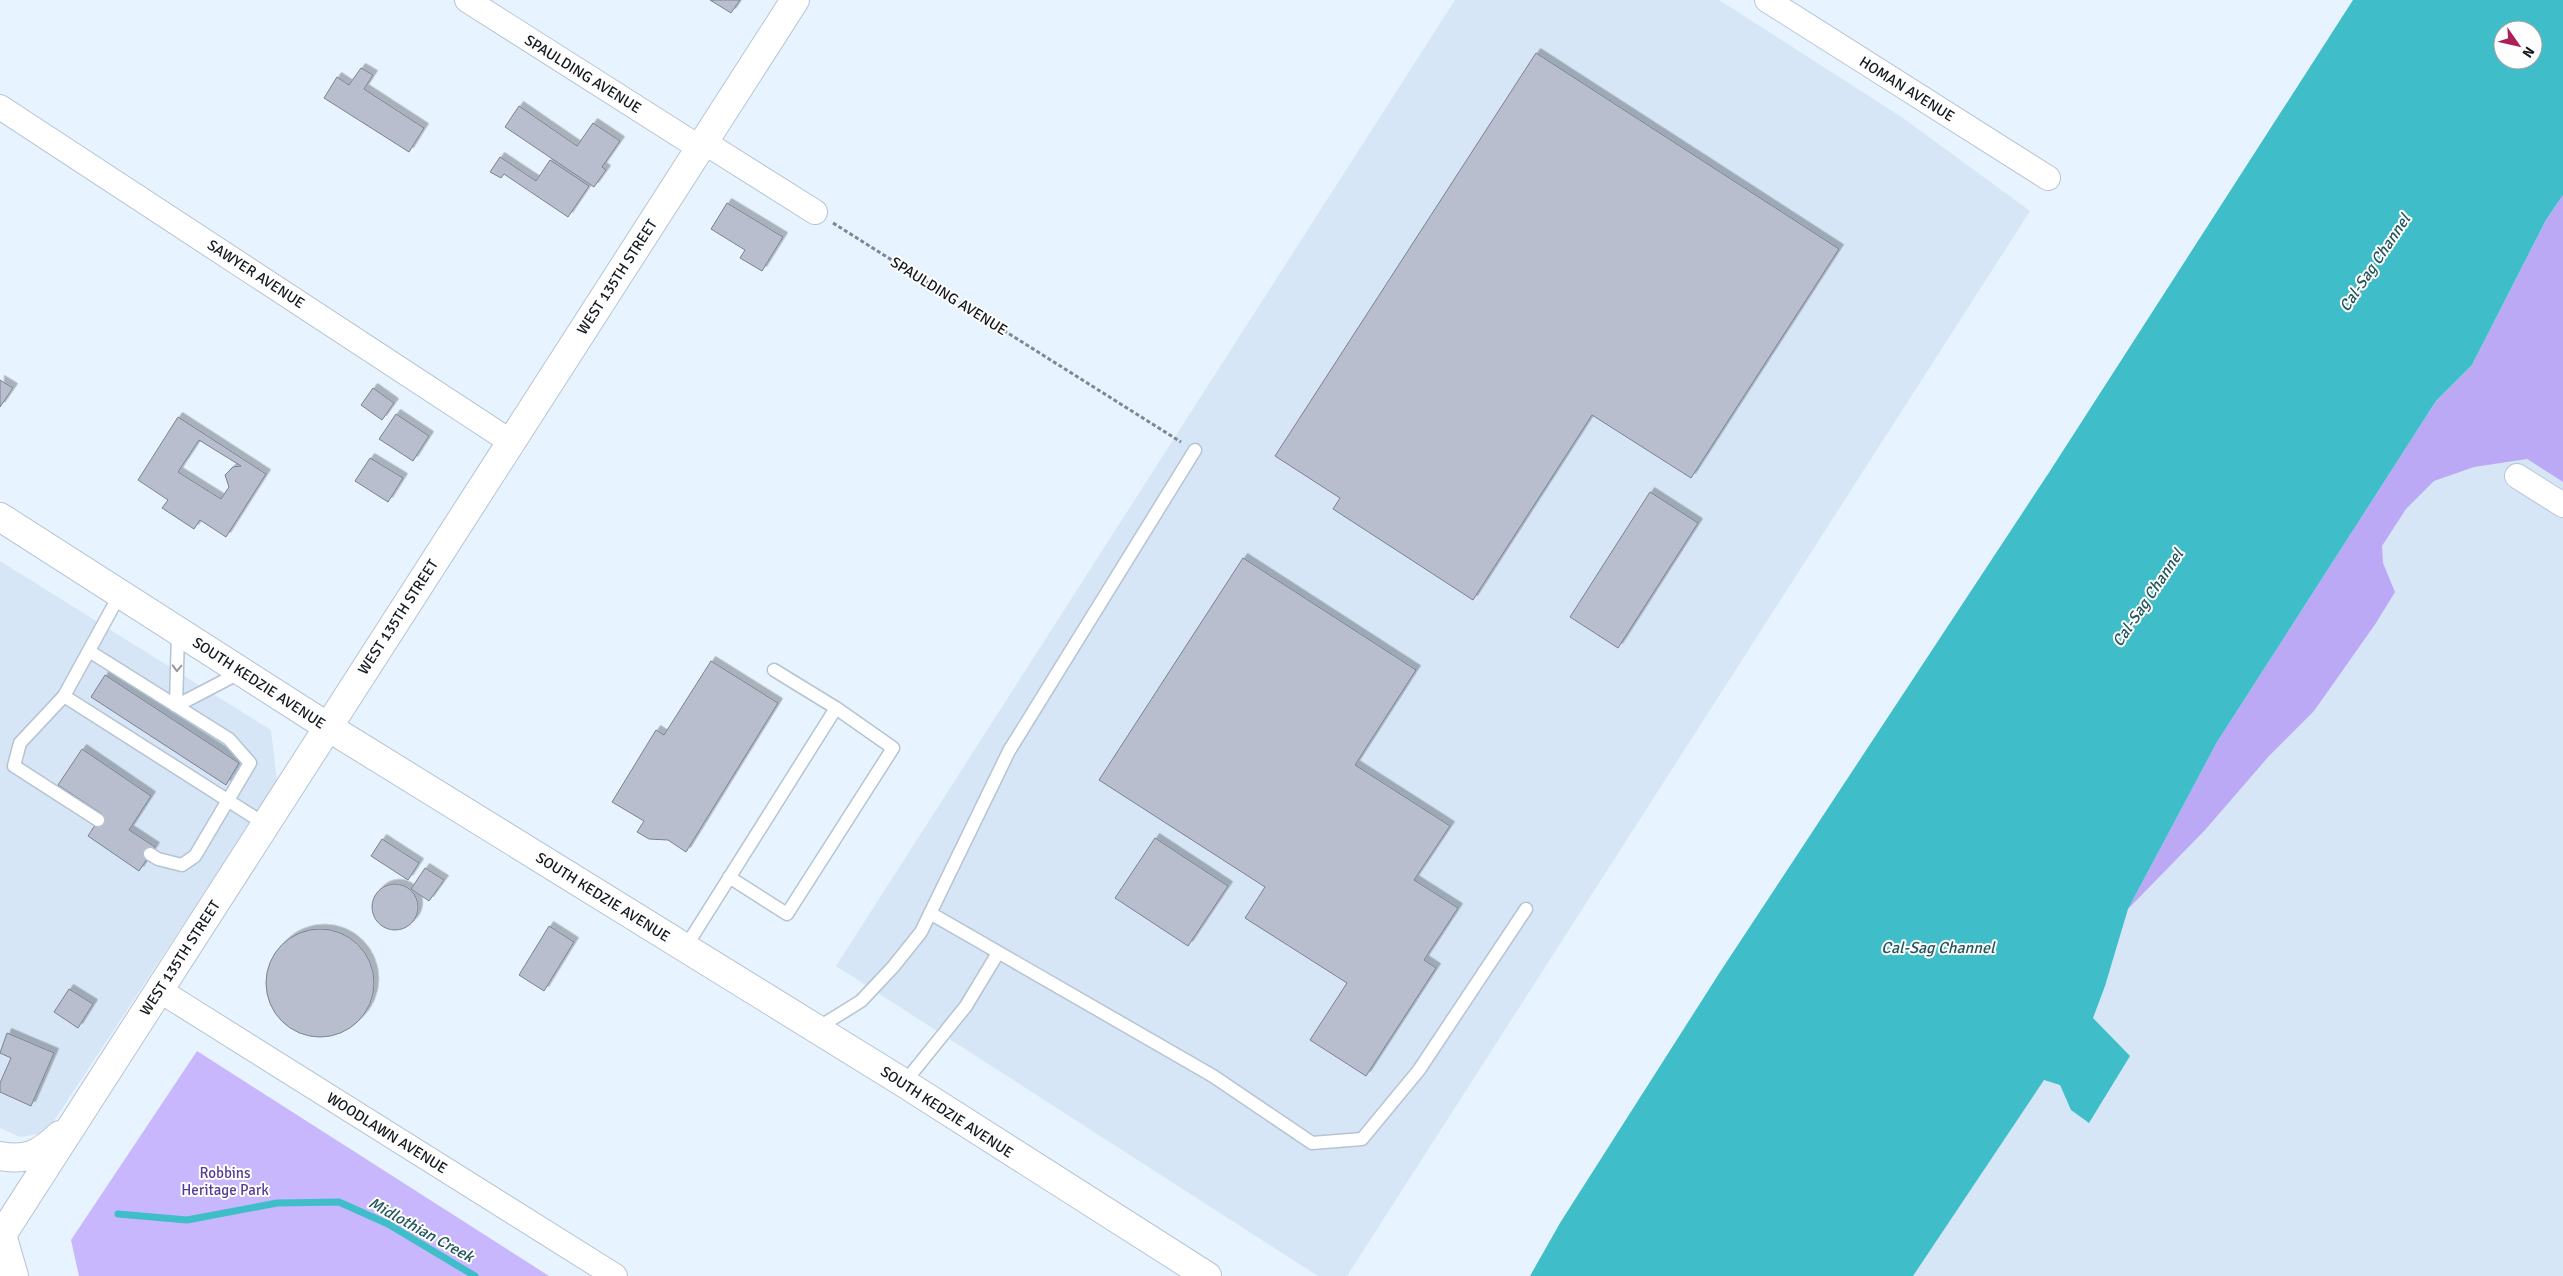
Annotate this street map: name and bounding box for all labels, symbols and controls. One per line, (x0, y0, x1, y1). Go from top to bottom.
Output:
north arrow (2493, 20, 2543, 70)
street label: SPAULDING AVENUE (521, 31, 645, 117)
text: N (2519, 43, 2538, 61)
street label: HOMAN AVENUE (1856, 52, 1958, 126)
water label: Cal-Sag Channel (2335, 209, 2416, 316)
street label: WEST 135TH STREET (573, 216, 661, 338)
street label: SAWYER AVENUE (204, 236, 308, 312)
street label: SPAULDING AVENUE (887, 253, 1011, 339)
water label: Cal-Sag Channel (2108, 544, 2189, 651)
street label: WEST 135TH STREET (354, 556, 442, 678)
street label: SOUTH KEDZIE AVENUE (189, 633, 329, 733)
one-way arrow (172, 665, 182, 673)
street label: SOUTH KEDZIE AVENUE (533, 848, 673, 946)
street label: WEST 135TH STREET (136, 897, 224, 1019)
water label: Cal-Sag Channel (1881, 938, 1996, 958)
street label: SOUTH KEDZIE AVENUE (877, 1062, 1017, 1162)
street label: WOODLAWN AVENUE (323, 1089, 451, 1177)
park label: Robbins Heritage Park (181, 1164, 269, 1199)
water label: Midlothian Creek (365, 1193, 479, 1268)

